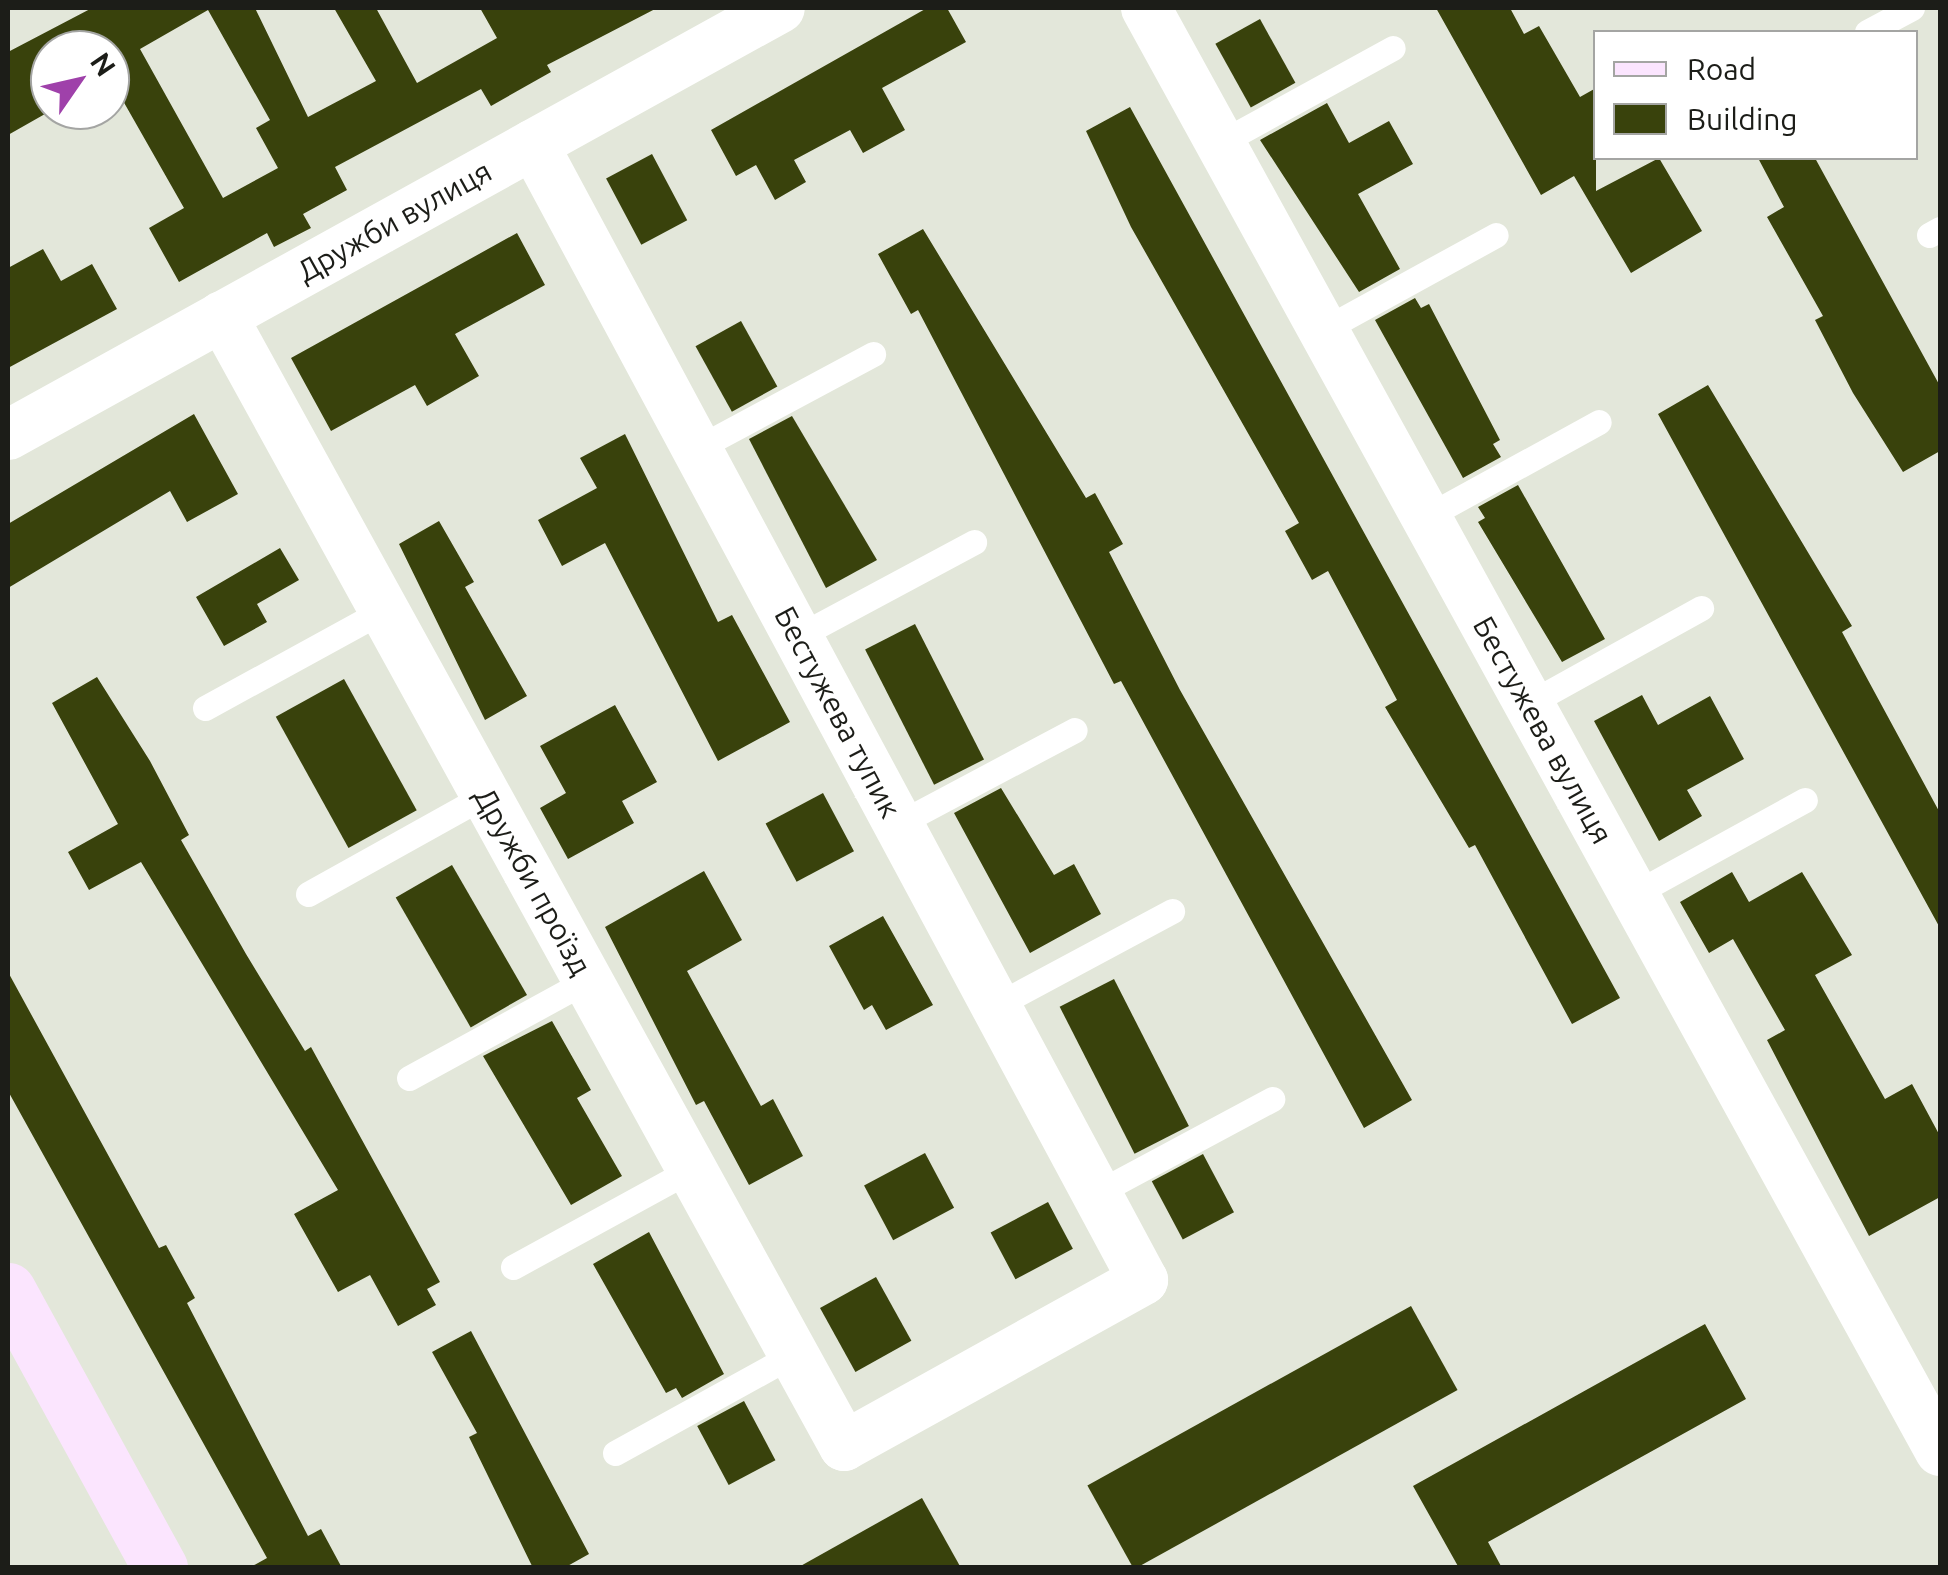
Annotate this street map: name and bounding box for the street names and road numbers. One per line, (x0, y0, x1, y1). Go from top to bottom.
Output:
street label: Дружби вулиця (290, 153, 498, 289)
street label: Бестужева тупик (767, 600, 909, 824)
street label: Бестужева вулиця (1466, 610, 1620, 850)
street label: Дружби проїзд (467, 781, 599, 981)

